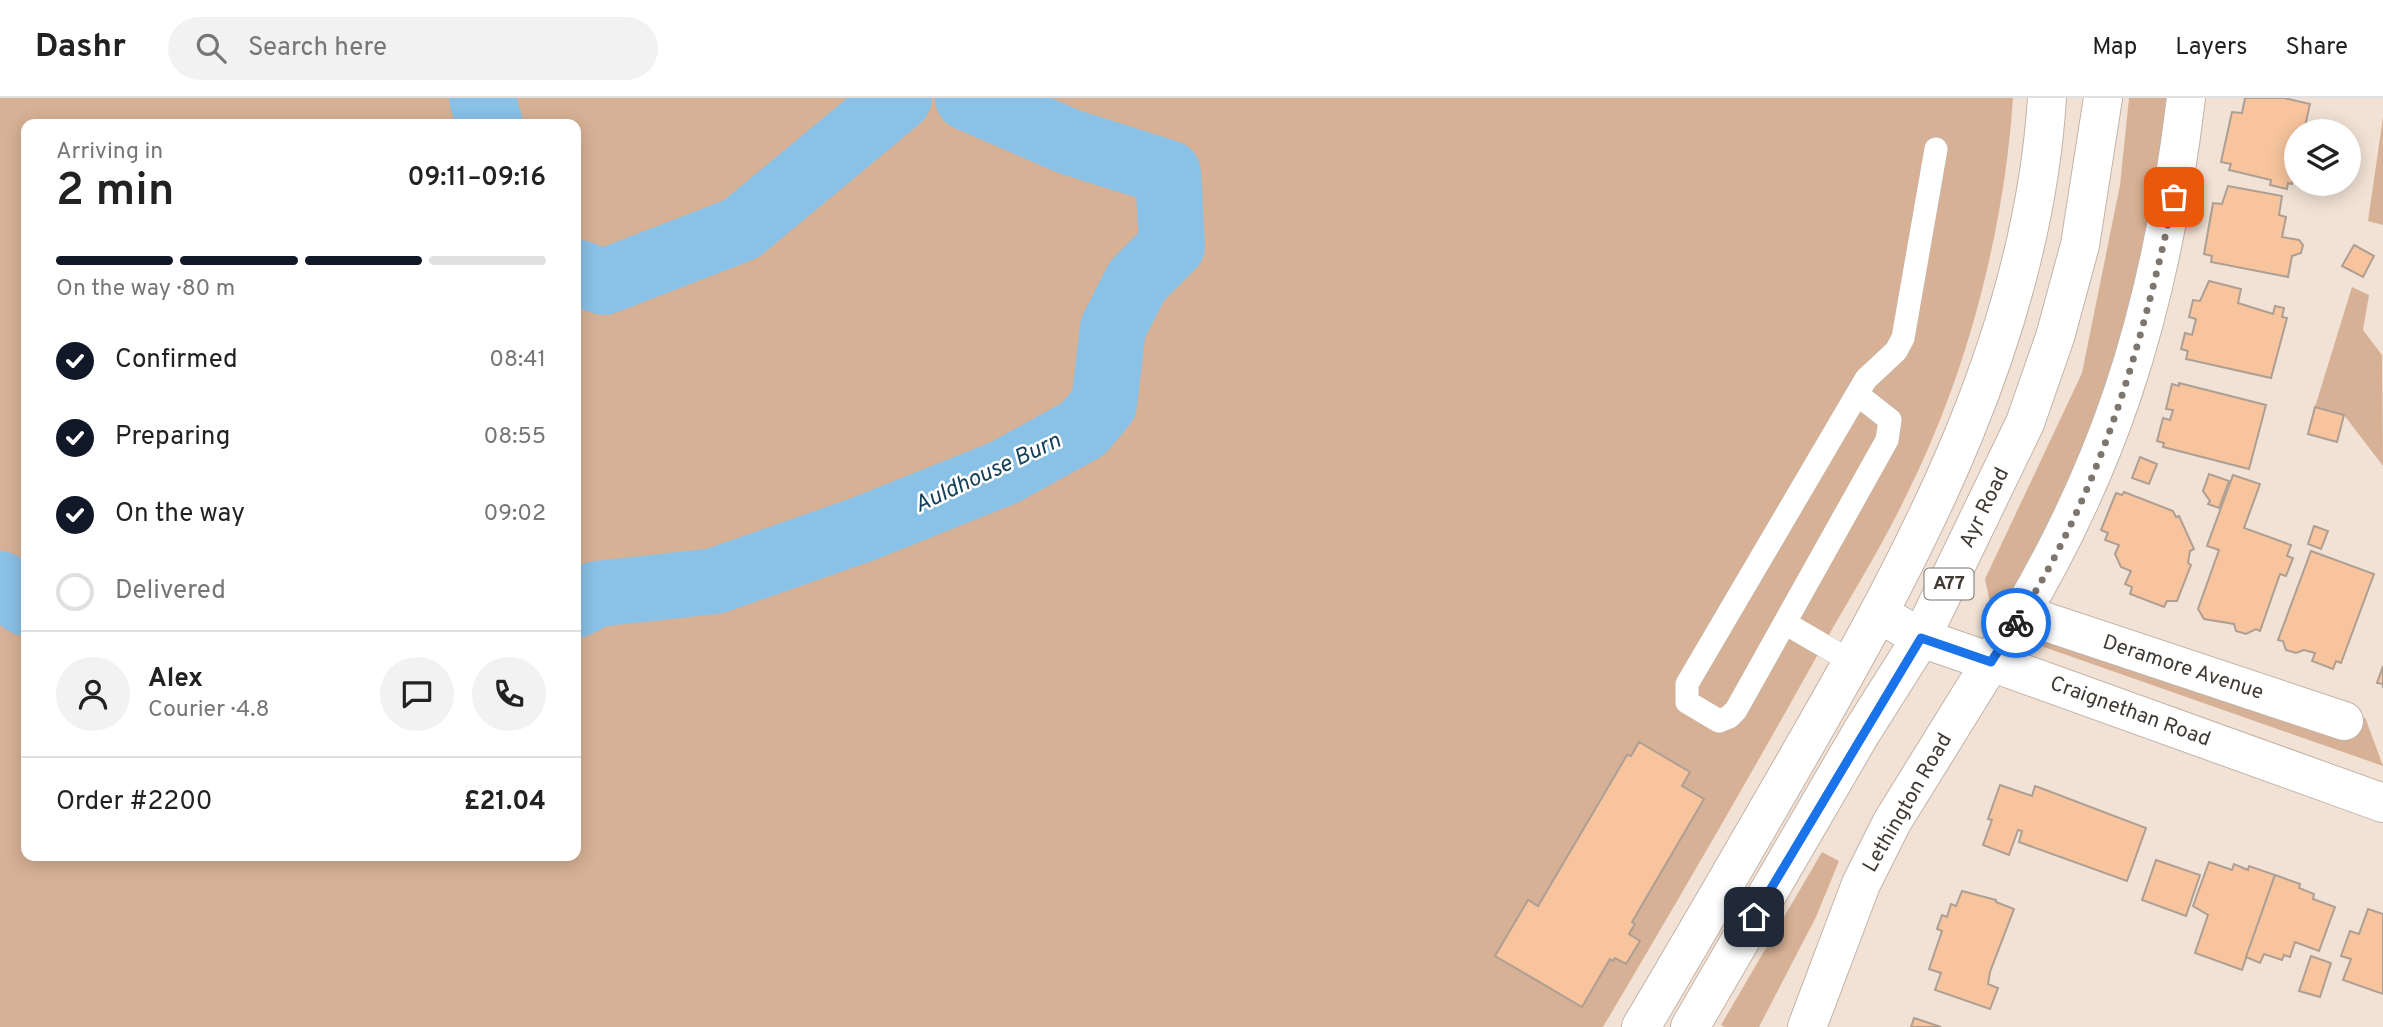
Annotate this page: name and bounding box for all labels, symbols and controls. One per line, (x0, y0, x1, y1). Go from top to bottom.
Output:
search box (168, 17, 658, 80)
text: Dashr (35, 27, 126, 69)
icon: search (192, 29, 230, 67)
text: Search here (248, 32, 387, 65)
text: Map (2092, 33, 2137, 63)
text: Layers (2175, 33, 2247, 63)
text: Share (2285, 33, 2348, 63)
map controls (2284, 119, 2361, 196)
button: layers (2284, 119, 2361, 196)
text: Arriving in (56, 138, 163, 167)
text: 09:11–09:16 (408, 162, 546, 195)
text: 2 min (56, 163, 175, 222)
pin (2144, 167, 2204, 227)
icon: bag (2155, 178, 2193, 216)
text: On the way · 80 m (56, 275, 235, 304)
icon: check (56, 342, 94, 380)
text: Confirmed (115, 344, 238, 377)
text: 08:41 (489, 346, 546, 375)
icon: check (56, 419, 94, 457)
text: Preparing (115, 421, 230, 454)
text: 08:55 (483, 423, 546, 452)
water label: Auldhouse Burn (910, 427, 1066, 521)
street label: Ayr Road (1954, 463, 2016, 553)
icon: check (56, 496, 94, 534)
text: On the way (115, 498, 245, 531)
text: 09:02 (483, 500, 546, 529)
road number: A77 (1924, 569, 1974, 600)
text: Delivered (115, 575, 226, 608)
courier (1981, 588, 2051, 658)
icon: bike (1997, 604, 2035, 642)
street label: Deramore Avenue (2099, 629, 2267, 707)
button: person (56, 657, 130, 731)
button: chat (380, 657, 454, 731)
button: phone (472, 657, 546, 731)
text: Alex (148, 663, 203, 696)
street label: Craignethan Road (2046, 670, 2214, 754)
text: Courier · 4.8 (148, 696, 269, 725)
street label: Lethington Road (1857, 729, 1959, 877)
text: Order #2200 (56, 786, 212, 819)
text: £21.04 (464, 786, 546, 819)
pin (1724, 887, 1784, 947)
icon: home (1735, 898, 1773, 936)

